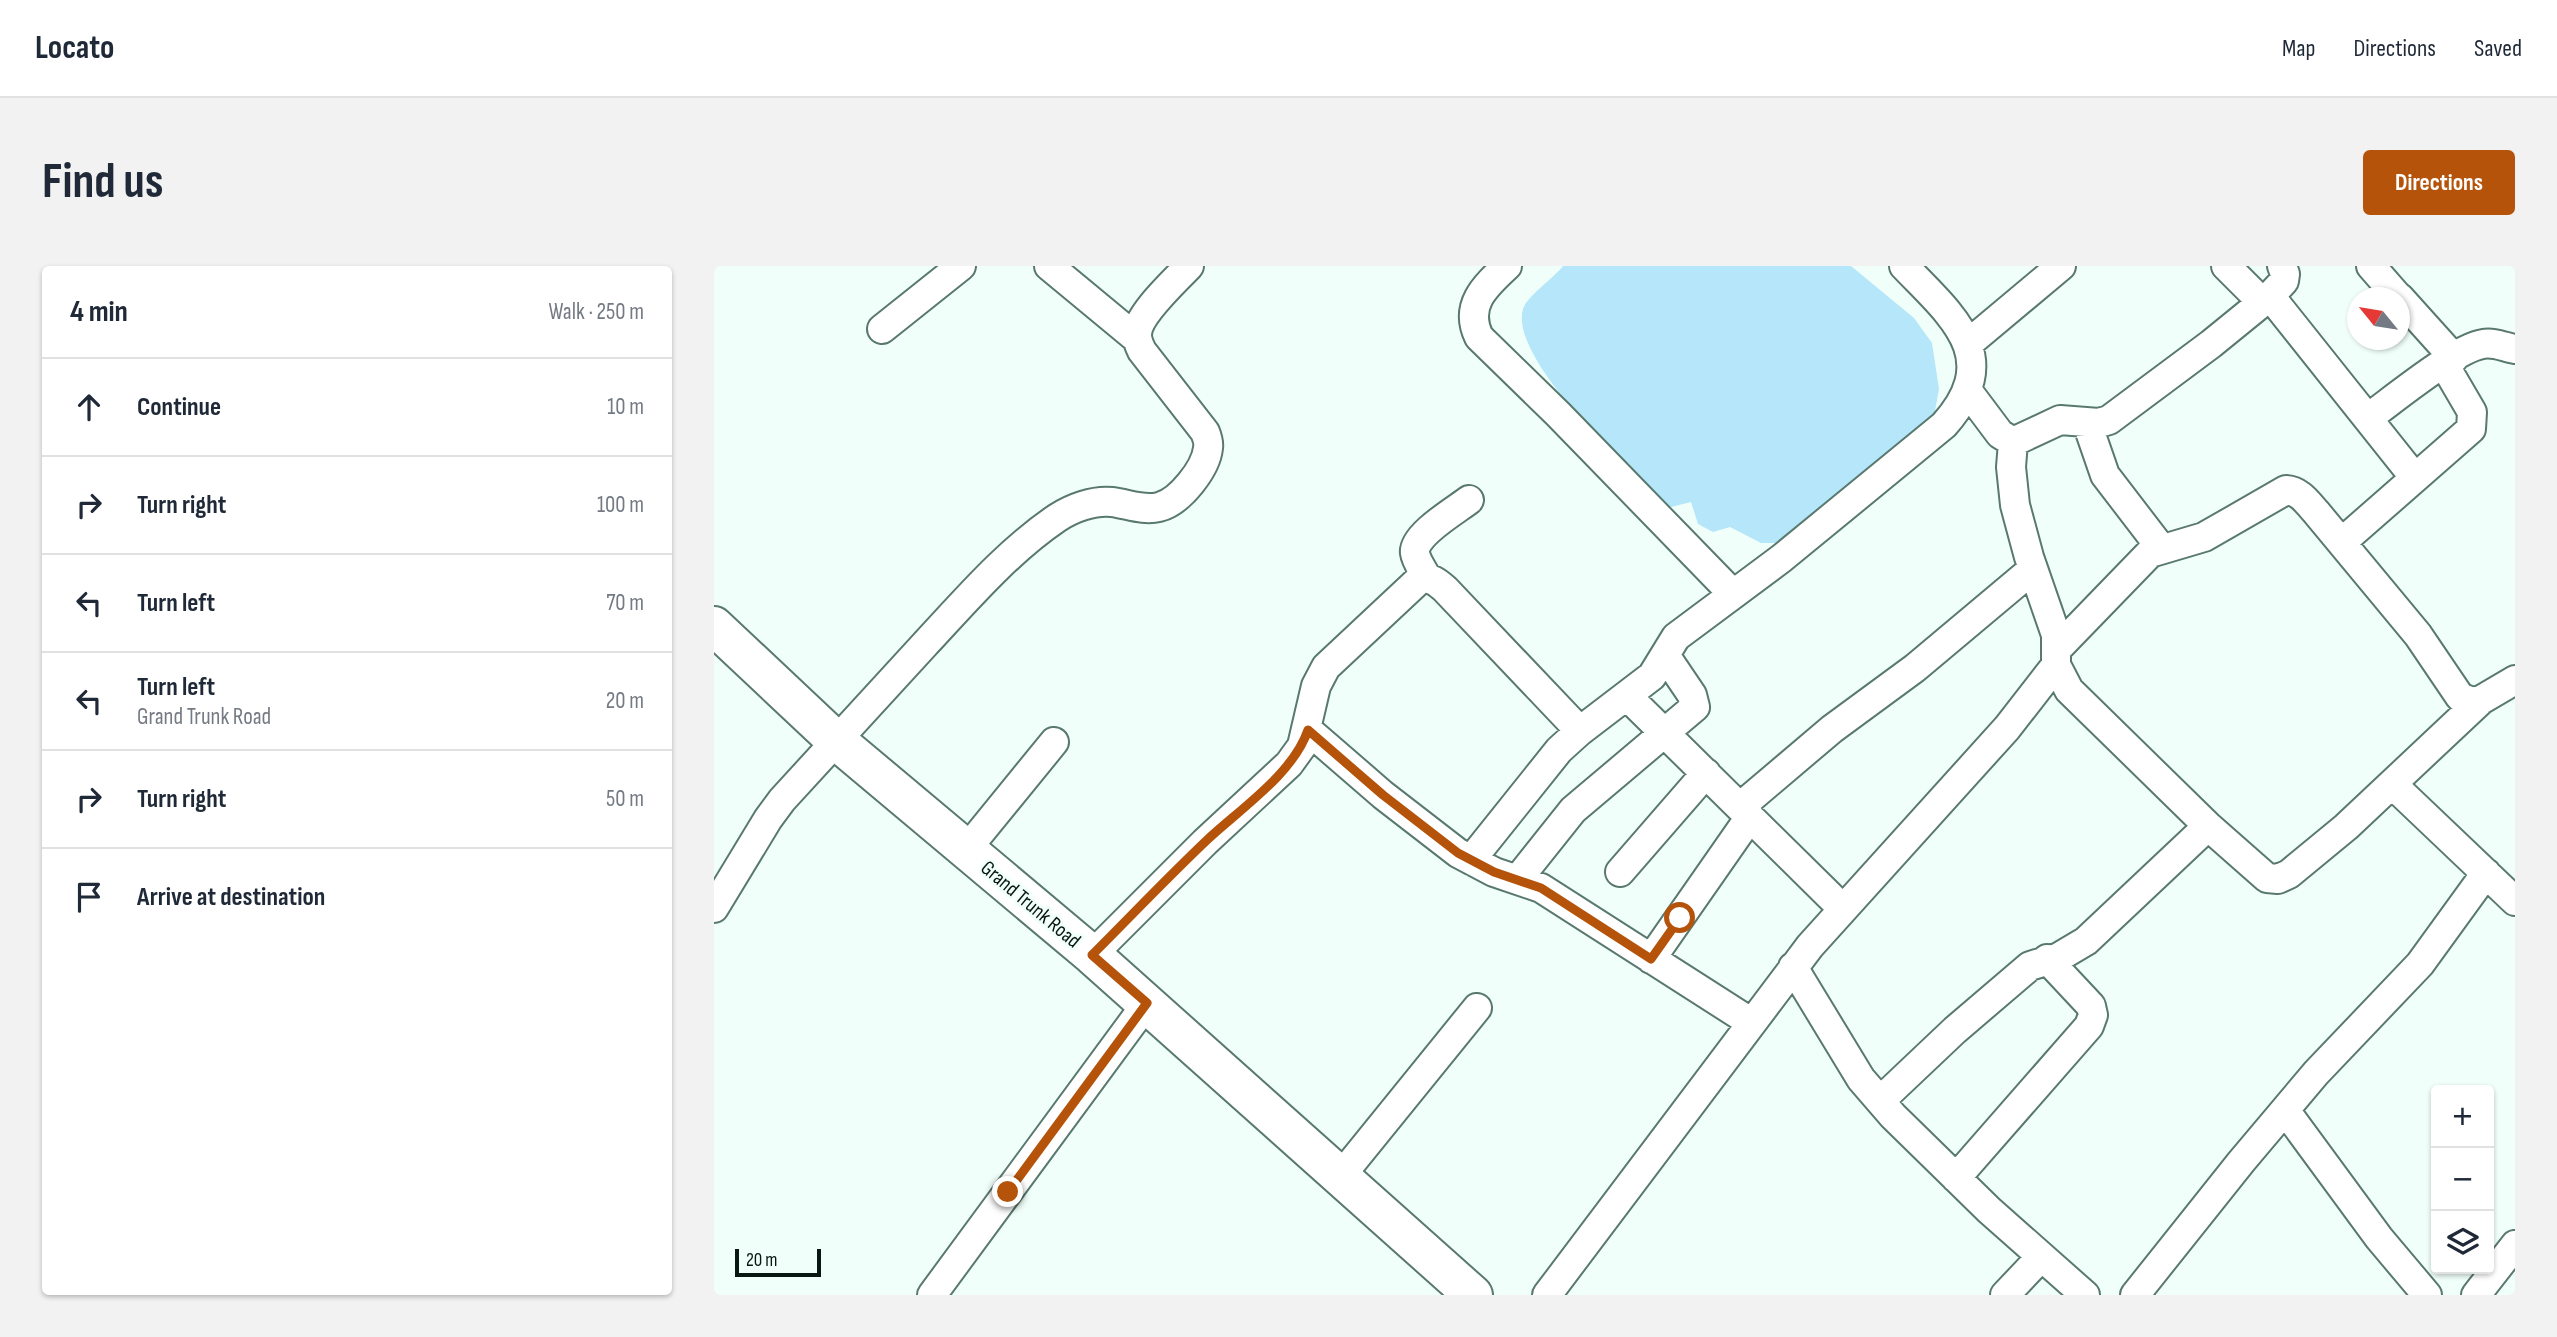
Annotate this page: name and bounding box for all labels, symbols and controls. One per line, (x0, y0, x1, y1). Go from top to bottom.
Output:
text: Locato (35, 28, 114, 68)
text: Map (2282, 34, 2315, 63)
text: Directions (2353, 34, 2436, 63)
text: Saved (2474, 34, 2522, 63)
button: Directions (2363, 150, 2515, 215)
text: Find us (42, 153, 164, 212)
north arrow (2347, 287, 2410, 350)
text: 4 min (70, 294, 128, 330)
text: Walk · 250 m (548, 298, 644, 326)
icon: ahead (70, 388, 108, 426)
text: Continue (137, 392, 221, 423)
text: 10 m (607, 393, 644, 421)
icon: right (70, 486, 108, 524)
text: Turn right (137, 490, 226, 521)
text: 100 m (597, 491, 644, 519)
icon: left (70, 584, 108, 622)
text: Turn left (137, 588, 215, 619)
text: 70 m (606, 589, 644, 617)
text: Turn left (137, 672, 215, 703)
icon: left (70, 682, 108, 720)
text: 20 m (606, 687, 644, 715)
text: Grand Trunk Road (137, 703, 271, 731)
icon: right (70, 780, 108, 818)
text: Turn right (137, 784, 226, 815)
text: 50 m (606, 785, 644, 813)
street label: Grand Trunk Road (976, 855, 1086, 953)
icon: arrive (70, 878, 108, 916)
text: Arrive at destination (137, 882, 325, 913)
route start (1664, 902, 1695, 933)
map controls (2431, 1085, 2494, 1274)
button: + (2431, 1085, 2494, 1148)
button: − (2431, 1148, 2494, 1211)
route end (992, 1176, 1023, 1207)
button: layers (2431, 1211, 2494, 1274)
scale bar (735, 1246, 821, 1278)
text: 20 m (746, 1249, 778, 1272)

